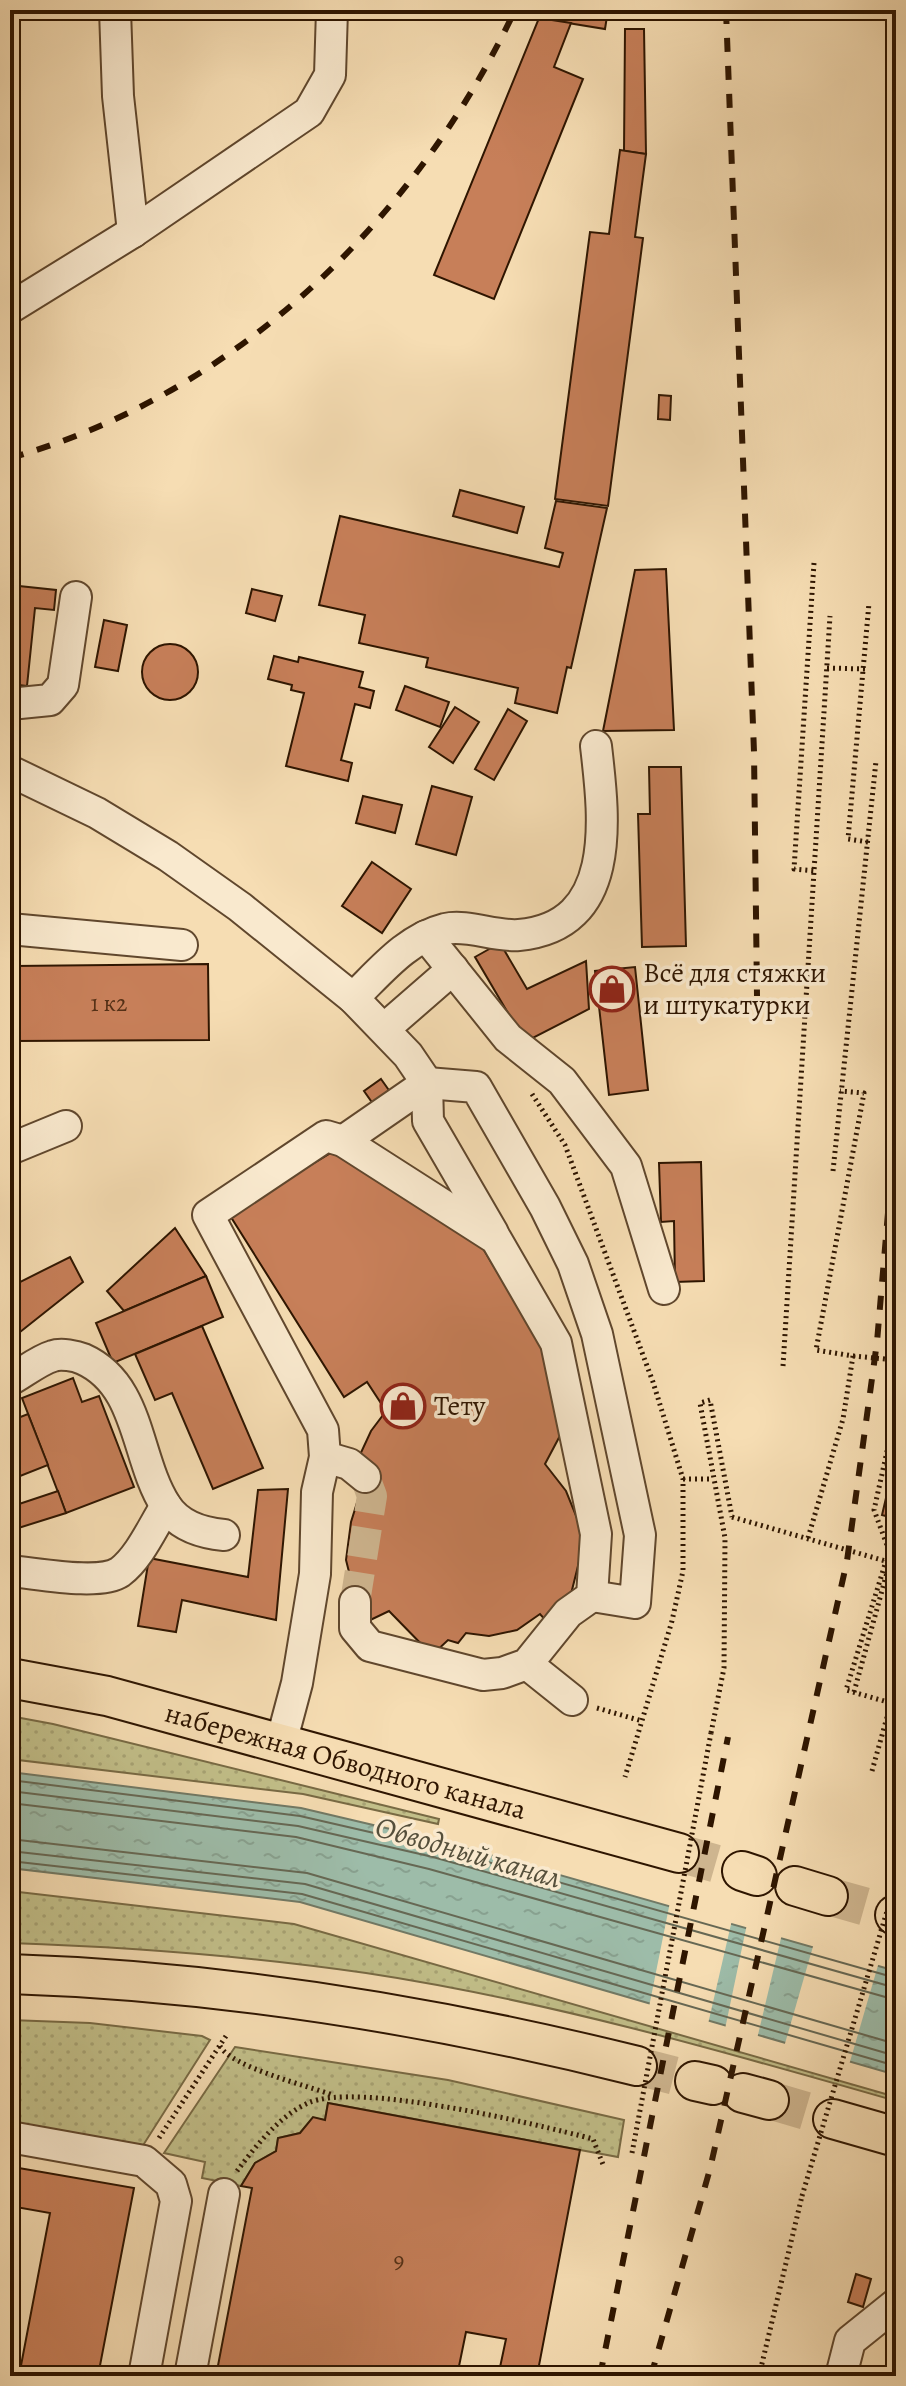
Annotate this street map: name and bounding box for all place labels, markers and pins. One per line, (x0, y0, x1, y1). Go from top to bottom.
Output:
place label: Всё для стяжки и штукатурки (643, 954, 826, 1024)
shop icon: Всё для стяжки и штукатурки (588, 965, 636, 1013)
shop icon: Тету (379, 1382, 427, 1430)
place label: Тету (434, 1387, 486, 1425)

